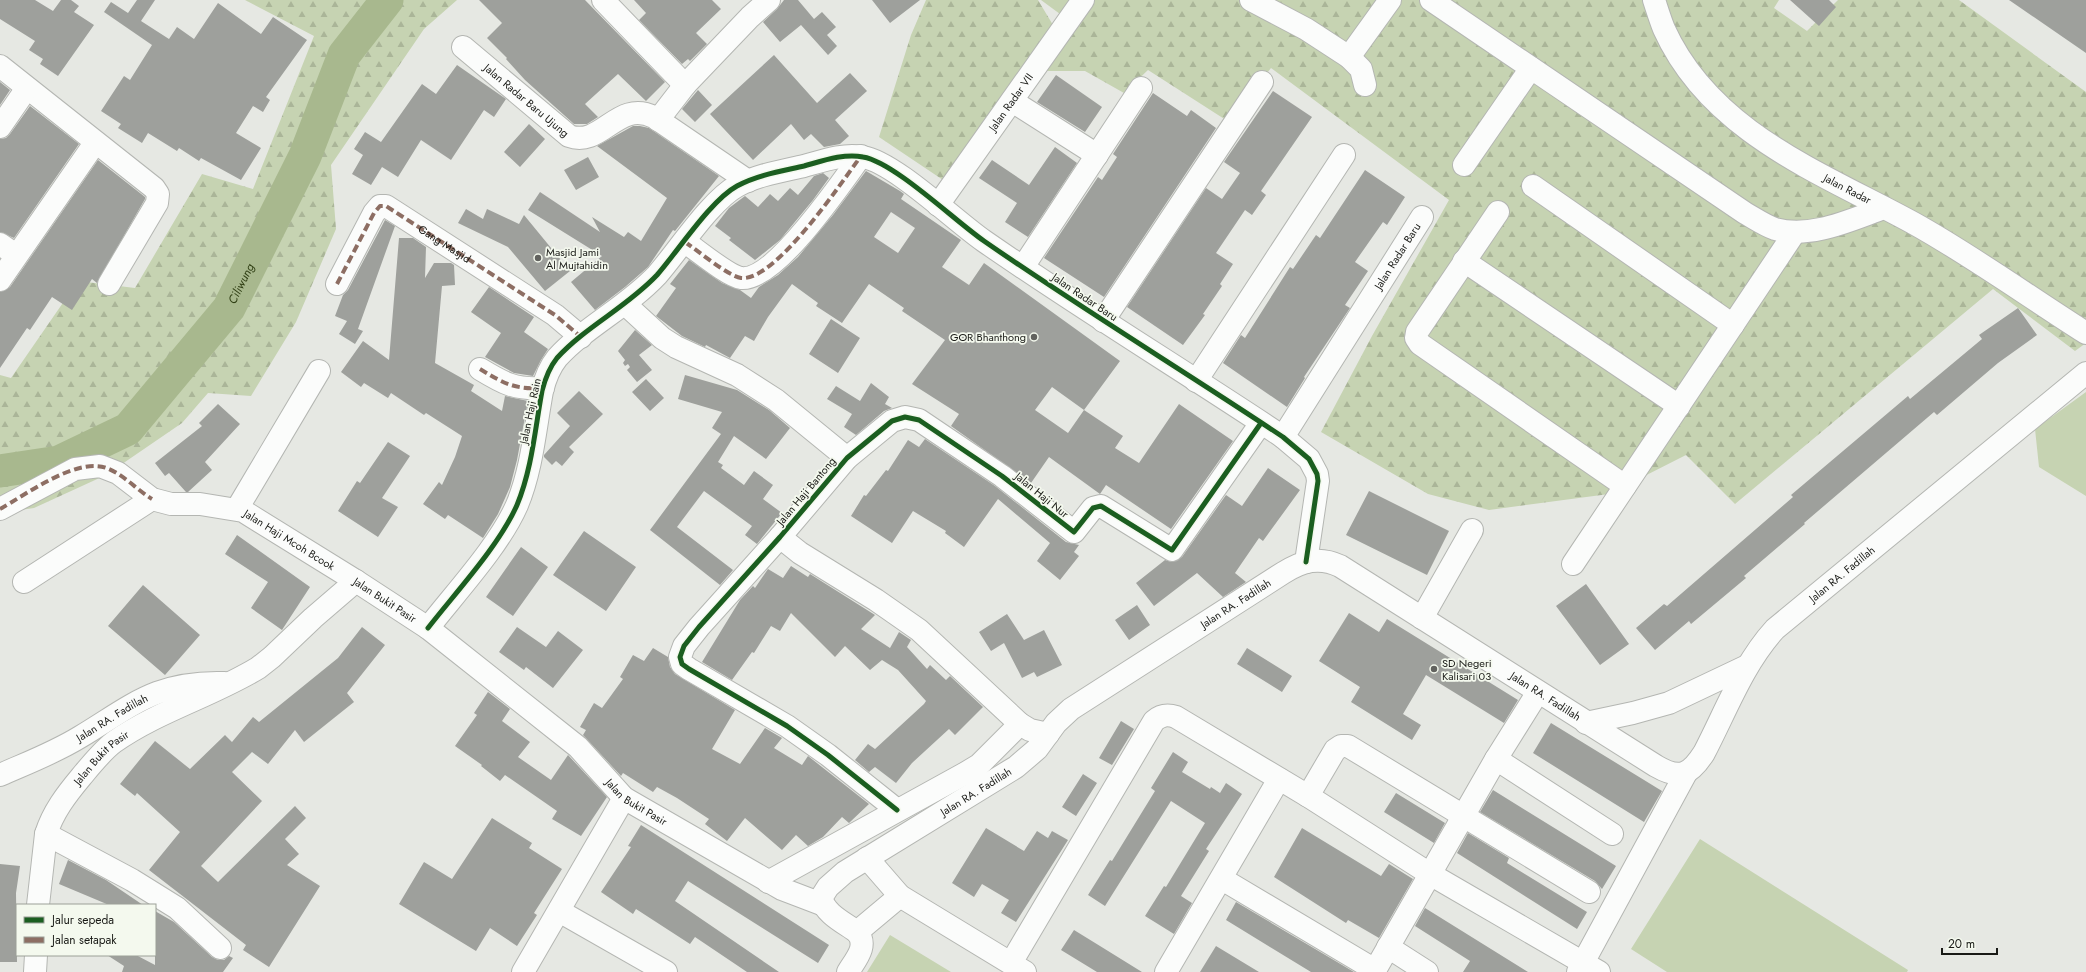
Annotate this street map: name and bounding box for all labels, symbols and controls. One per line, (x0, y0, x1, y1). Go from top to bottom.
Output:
street label: Jalan Radar Baru Ujung (479, 59, 573, 141)
street label: Jalan Radar VII (984, 70, 1037, 136)
street label: Jalan Radar (1819, 169, 1874, 208)
street label: Jalan Radar Baru (1369, 220, 1424, 294)
street label: Gang Masjid (415, 221, 474, 267)
place label: Masjid Jami Al Mujtahidin (546, 244, 608, 273)
marker: Masjid Jami Al Mujtahidin (533, 253, 543, 263)
water label: Ciliwung (223, 260, 259, 307)
street label: Jalan Radar Baru (1047, 268, 1121, 325)
place label: GOR Bhanthong (950, 329, 1026, 345)
marker: GOR Bhanthong (1029, 332, 1039, 342)
street label: Jalan Haji Rain (515, 377, 545, 447)
street label: Jalan Haji Bantong (771, 453, 839, 530)
street label: Jalan Haji Nur (1010, 467, 1072, 522)
street label: Jalan Haji Mcoh Bcook (239, 504, 338, 574)
street label: Jalan RA. Fadillah (1804, 542, 1878, 607)
street label: Jalan Bukit Pasir (349, 572, 420, 627)
street label: Jalan RA. Fadillah (1196, 575, 1274, 633)
place label: SD Negeri Kalisari 03 (1442, 655, 1492, 684)
marker: SD Negeri Kalisari 03 (1429, 664, 1439, 674)
street label: Jalan RA. Fadillah (1505, 667, 1584, 725)
street label: Jalan RA. Fadillah (71, 690, 150, 747)
street label: Jalan Bukit Pasir (68, 726, 132, 790)
street label: Jalan RA. Fadillah (936, 764, 1015, 821)
street label: Jalan Bukit Pasir (601, 773, 670, 829)
legend (16, 904, 156, 956)
text: Jalur sepeda (50, 911, 114, 929)
scale bar (1942, 930, 1997, 956)
text: Jalan setapak (50, 931, 117, 949)
text: 20 m (1948, 935, 1975, 953)

